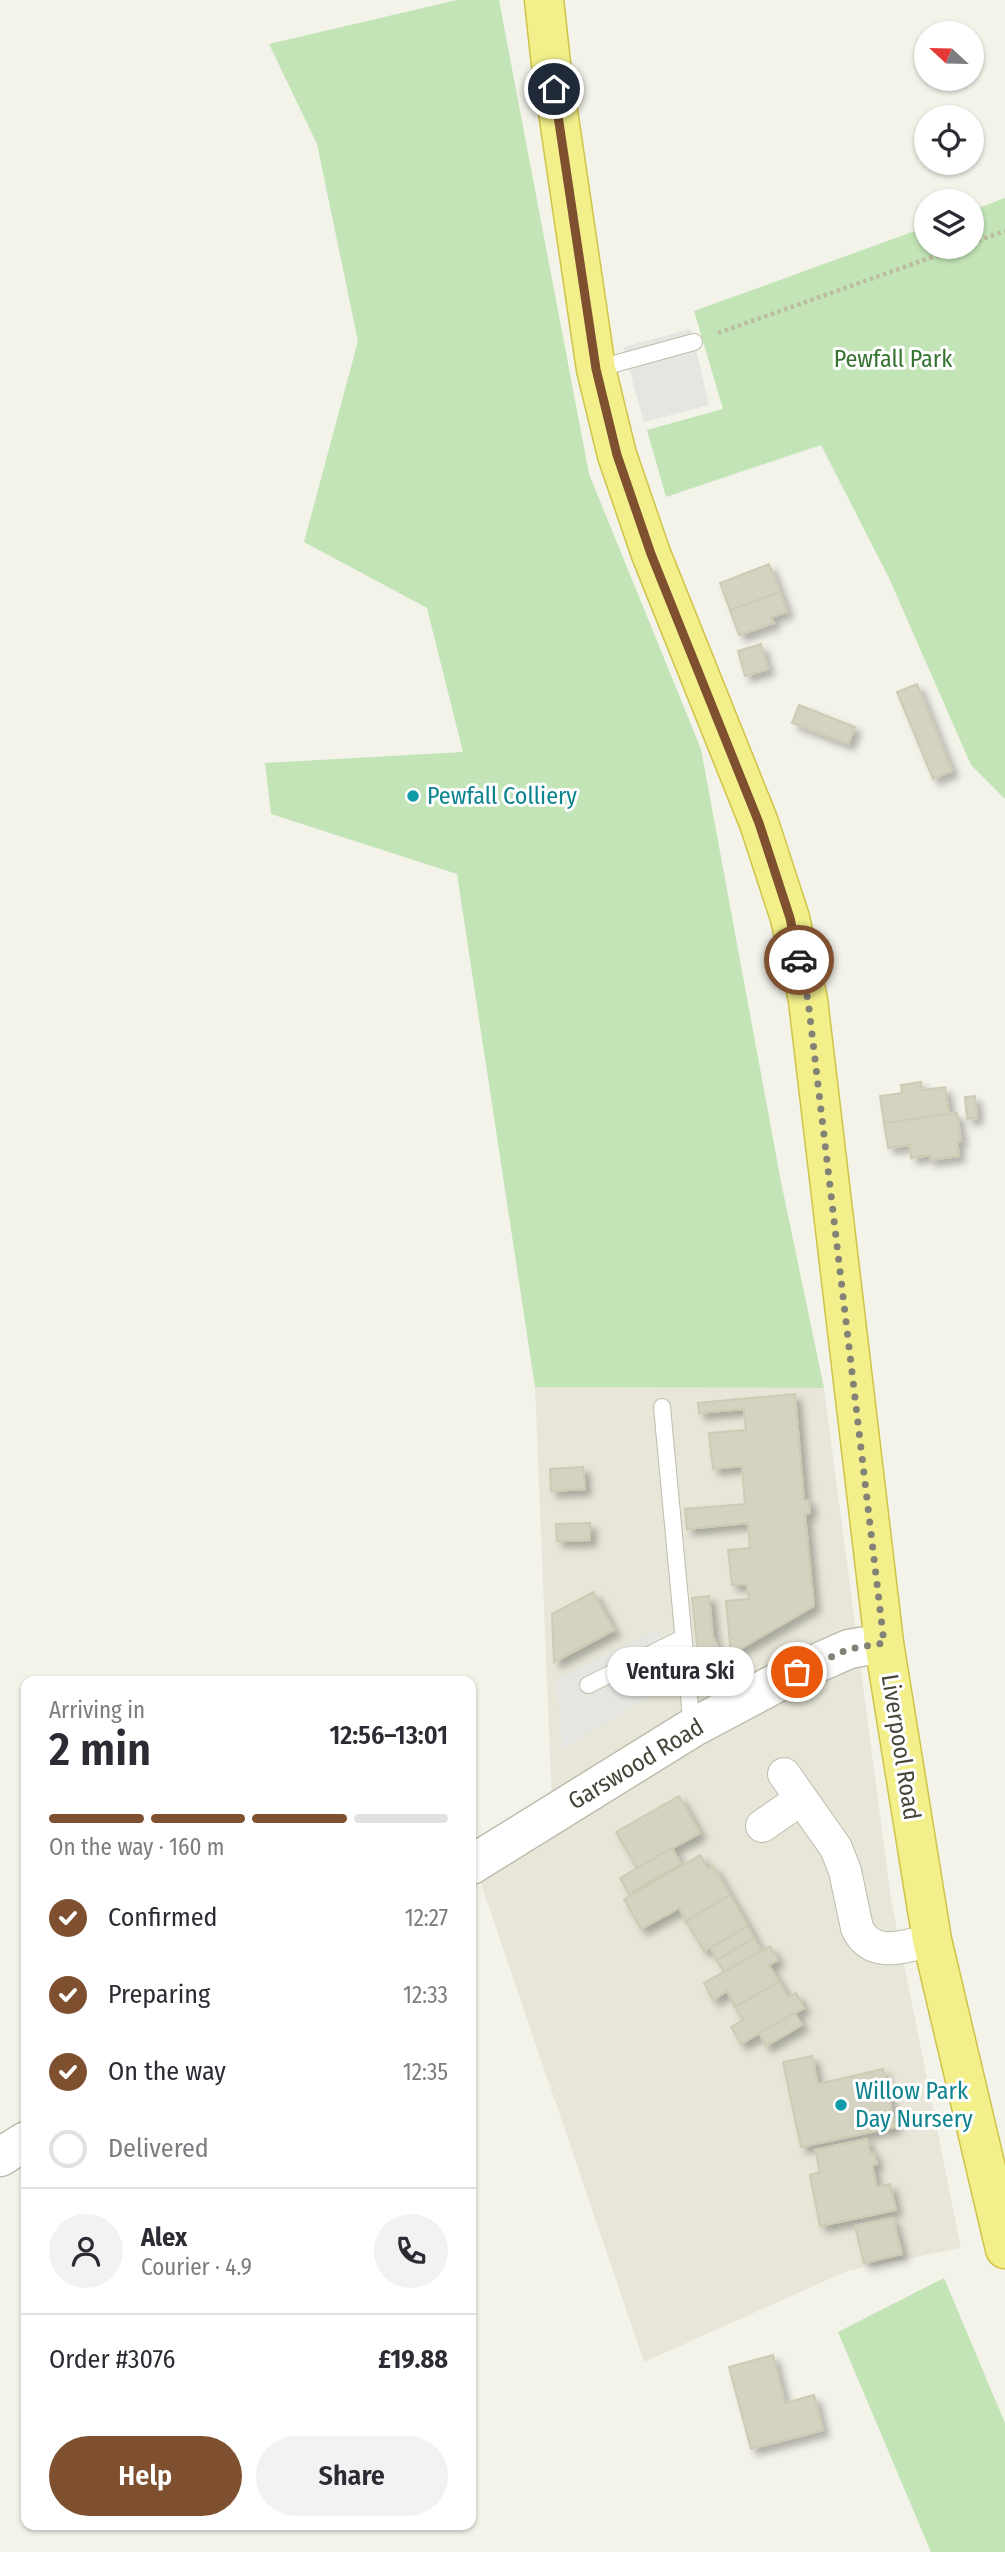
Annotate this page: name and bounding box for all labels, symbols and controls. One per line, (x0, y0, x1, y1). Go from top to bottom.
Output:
north arrow (914, 21, 984, 91)
map controls (914, 21, 984, 259)
pin (524, 59, 584, 119)
icon: home (535, 70, 573, 108)
button: locate (914, 105, 984, 175)
button: layers (914, 189, 984, 259)
park label: Pewfall Park (834, 345, 953, 373)
place label: Pewfall Colliery (427, 782, 577, 810)
marker: Pewfall Colliery (405, 788, 421, 804)
courier (764, 925, 834, 995)
icon: car (780, 941, 818, 979)
pin (767, 1642, 827, 1702)
callout: Ventura Ski (608, 1648, 755, 1696)
icon: bag (778, 1653, 816, 1691)
text: Ventura Ski (626, 1657, 735, 1685)
street label: Liverpool Road (876, 1672, 926, 1822)
text: Arriving in (49, 1696, 145, 1724)
street label: Garswood Road (563, 1713, 709, 1815)
text: 12:56–13:01 (330, 1720, 448, 1751)
text: 2 min (49, 1722, 151, 1777)
text: On the way · 160 m (49, 1833, 224, 1861)
icon: check (49, 1899, 87, 1937)
text: Confirmed (108, 1902, 218, 1933)
text: 12:27 (405, 1904, 448, 1932)
icon: check (49, 1976, 87, 2014)
text: Preparing (108, 1979, 210, 2010)
text: 12:33 (403, 1981, 448, 2009)
icon: check (49, 2053, 87, 2091)
text: On the way (108, 2056, 226, 2087)
text: 12:35 (403, 2058, 448, 2086)
place label: Willow Park Day Nursery (855, 2077, 973, 2133)
marker: Willow Park Day Nursery (833, 2097, 849, 2113)
text: Delivered (108, 2133, 209, 2164)
button: person (49, 2214, 123, 2288)
button: phone (374, 2214, 448, 2288)
text: Alex (141, 2222, 187, 2253)
text: Courier · 4.9 (141, 2253, 252, 2281)
text: Order #3076 (49, 2344, 175, 2375)
text: £19.88 (378, 2344, 448, 2375)
button: Help (49, 2436, 242, 2516)
button: Share (256, 2436, 448, 2516)

